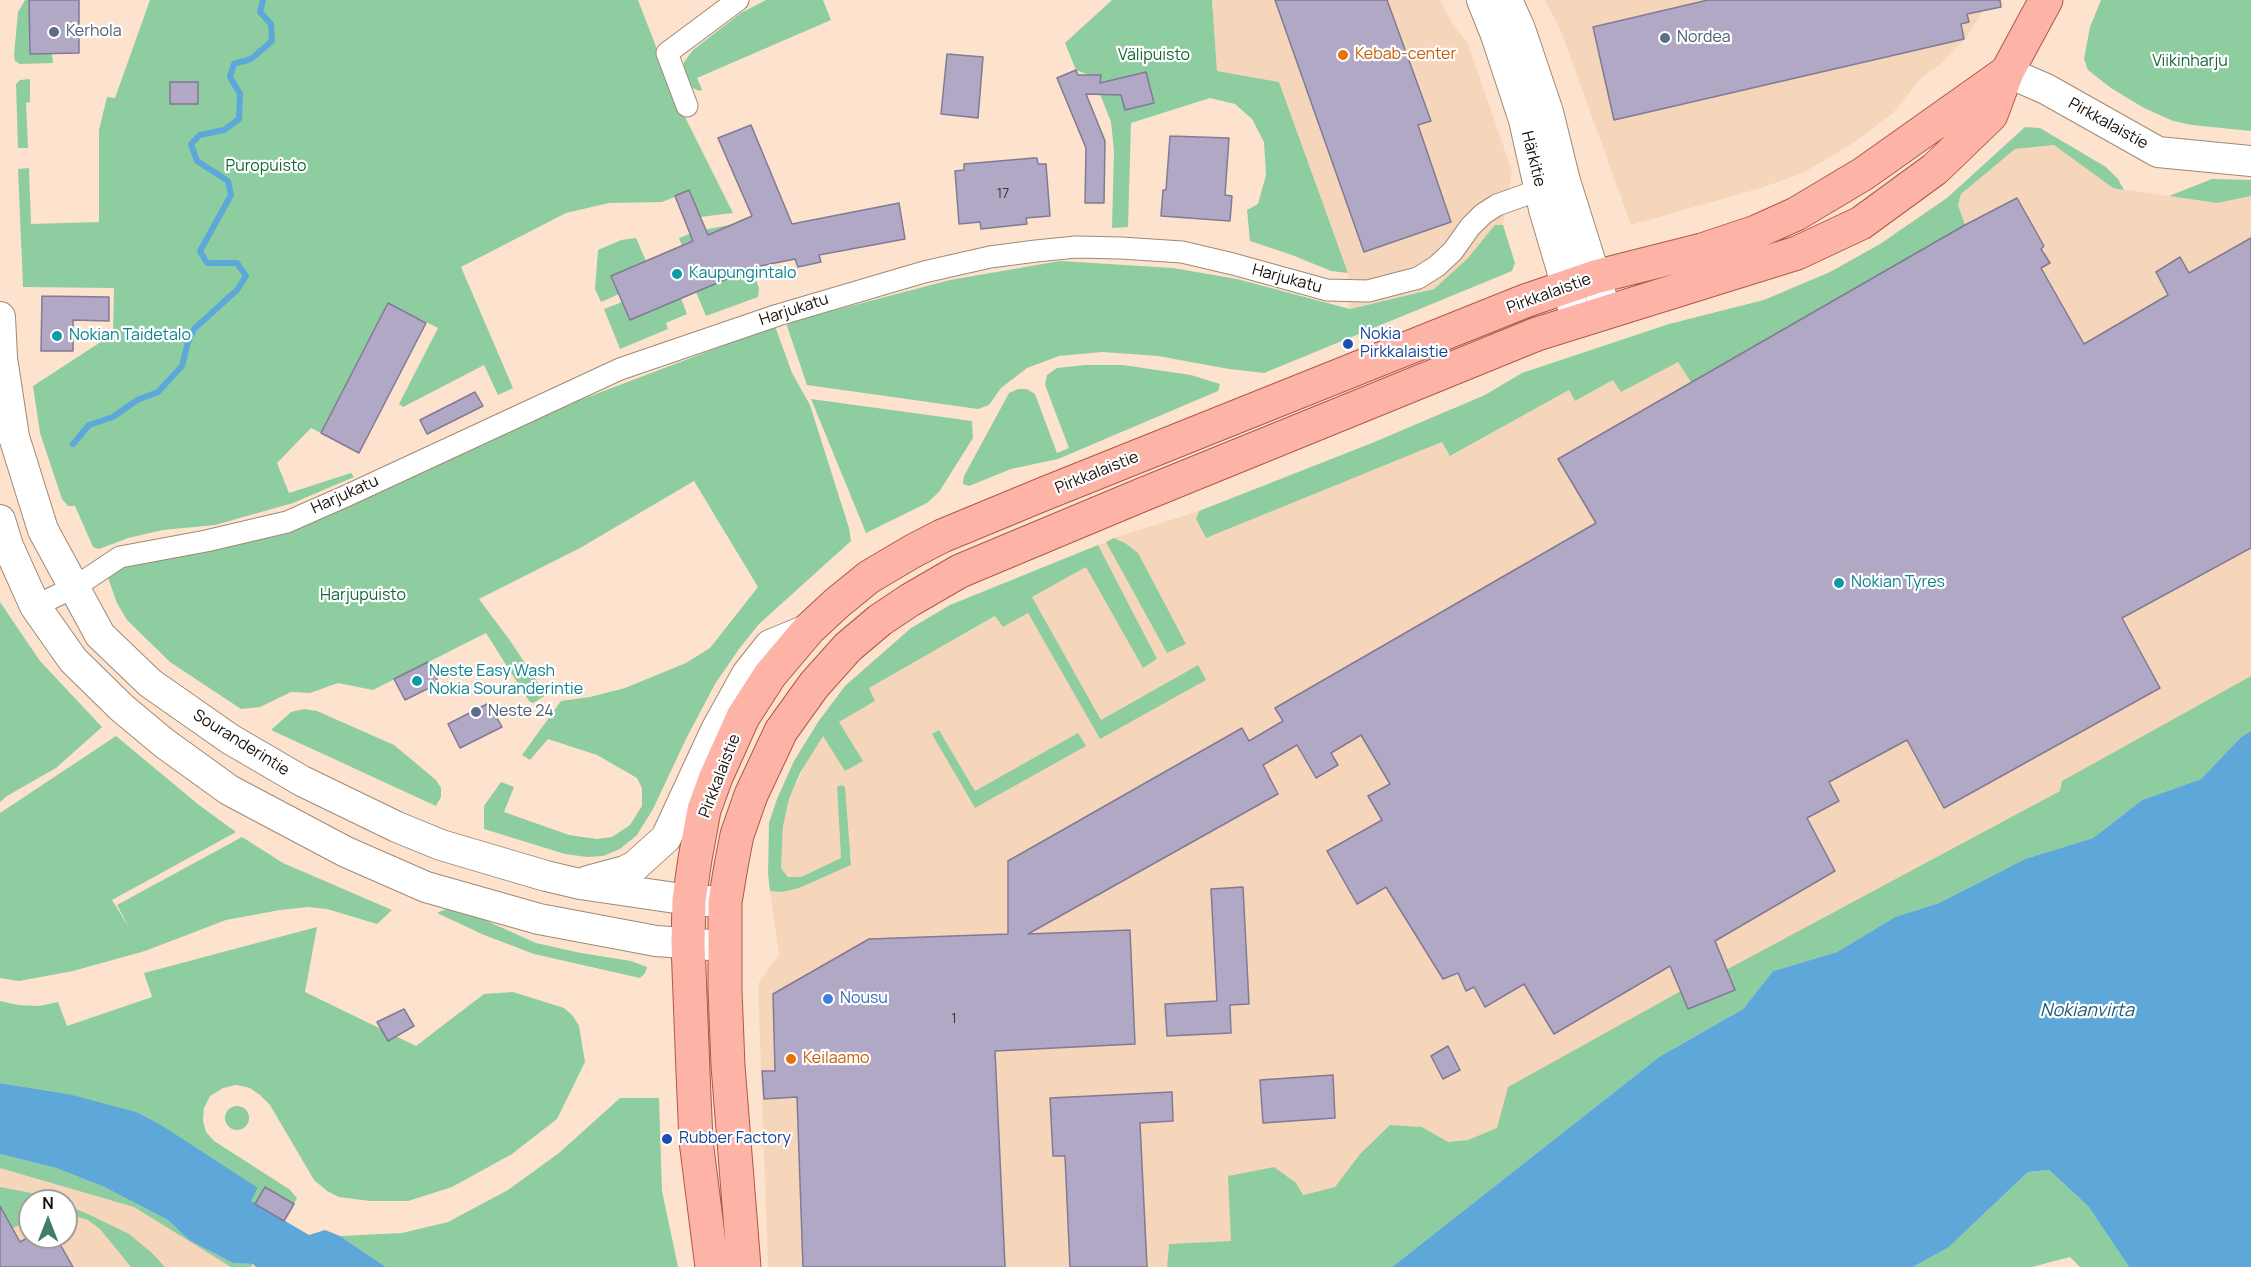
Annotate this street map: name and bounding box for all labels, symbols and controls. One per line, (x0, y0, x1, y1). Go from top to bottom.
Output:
place label: Kerhola (66, 22, 122, 42)
marker: Kerhola (47, 25, 61, 39)
place label: Nordea (1677, 28, 1731, 48)
marker: Nordea (1658, 31, 1672, 45)
place label: Kebab-center (1355, 45, 1456, 65)
park label: Välipuisto (1118, 46, 1190, 66)
marker: Kebab-center (1336, 48, 1350, 62)
park label: Viikinharju (2152, 52, 2228, 72)
street label: Pirkkalaistie (2065, 94, 2151, 154)
street label: Härkitie (1517, 129, 1549, 189)
park label: Puropuisto (226, 157, 306, 177)
house number: 17 (997, 186, 1009, 202)
street label: Harjukatu (1250, 260, 1324, 298)
place label: Kaupungintalo (689, 264, 797, 284)
marker: Kaupungintalo (670, 267, 684, 281)
street label: Pirkkalaistie (1504, 270, 1594, 318)
street label: Harjukatu (757, 290, 831, 330)
place label: Nokia Pirkkalaistie (1360, 325, 1448, 363)
place label: Nokian Taidetalo (69, 326, 191, 346)
marker: Nokian Taidetalo (50, 329, 64, 343)
marker: Nokia Pirkkalaistie (1341, 337, 1355, 351)
street label: Pirkkalaistie (1053, 448, 1141, 498)
street label: Harjukatu (308, 472, 382, 518)
place label: Nokian Tyres (1851, 573, 1945, 593)
marker: Nokian Tyres (1832, 576, 1846, 590)
park label: Harjupuisto (320, 586, 406, 606)
place label: Neste Easy Wash Nokia Souranderintie (429, 662, 583, 700)
marker: Neste Easy Wash Nokia Souranderintie (410, 674, 424, 688)
place label: Neste 24 (488, 702, 554, 722)
marker: Neste 24 (469, 705, 483, 719)
street label: Souranderintie (189, 706, 293, 780)
street label: Pirkkalaistie (695, 731, 745, 821)
place label: Nousu (840, 989, 888, 1009)
marker: Nousu (821, 992, 835, 1006)
water label: Nokianvirta (2040, 1000, 2134, 1022)
house number: 1 (951, 1011, 957, 1027)
place label: Keilaamo (803, 1049, 869, 1069)
marker: Keilaamo (784, 1052, 798, 1066)
place label: Rubber Factory (679, 1129, 791, 1149)
marker: Rubber Factory (660, 1132, 674, 1146)
north arrow (18, 1189, 78, 1249)
text: N (42, 1192, 54, 1214)

